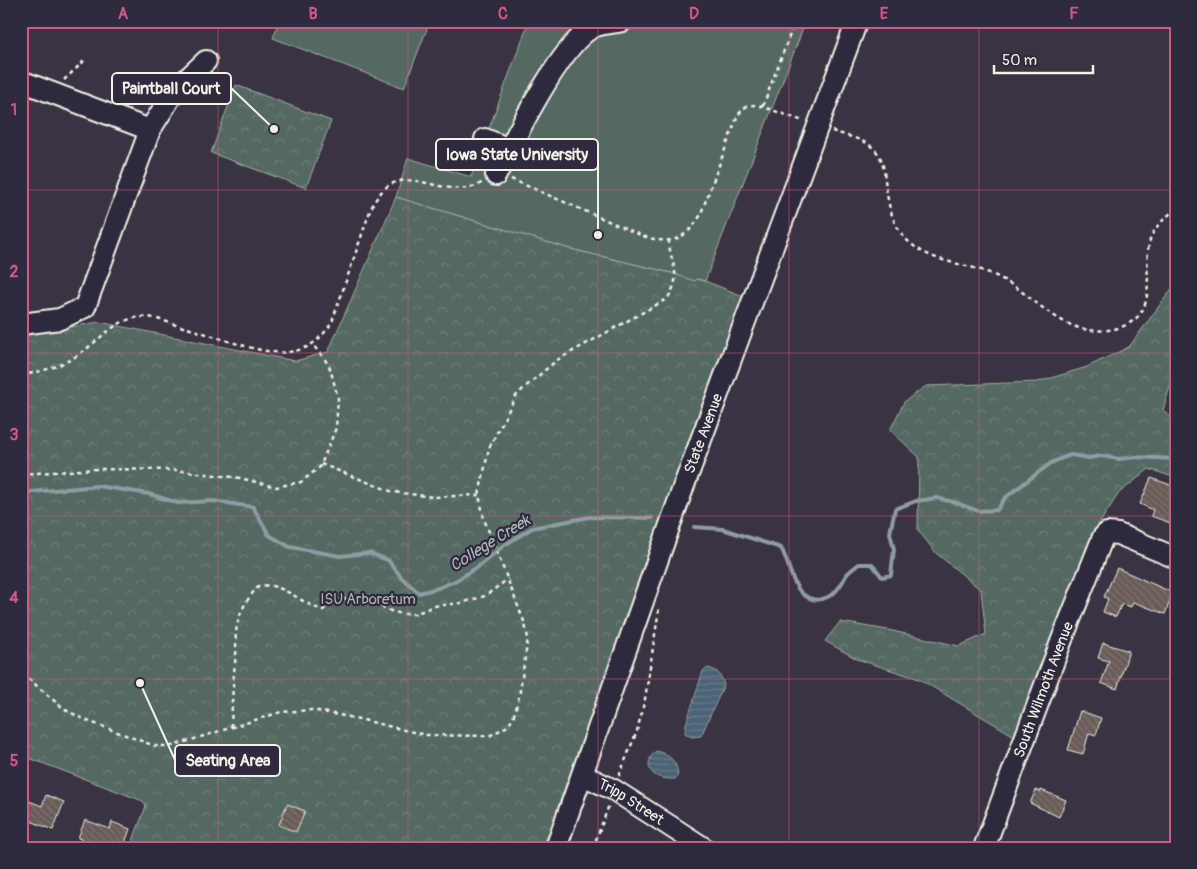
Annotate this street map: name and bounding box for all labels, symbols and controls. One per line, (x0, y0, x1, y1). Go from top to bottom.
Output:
text: A (118, 4, 129, 24)
text: B (308, 4, 318, 24)
text: C (498, 4, 508, 24)
text: D (689, 4, 699, 24)
text: E (880, 4, 889, 24)
text: F (1069, 4, 1079, 24)
scale bar (994, 42, 1093, 74)
text: 50 m (1002, 51, 1037, 70)
callout: Paintball Court (112, 73, 231, 104)
text: Paintball Court (122, 79, 221, 99)
text: 1 (11, 100, 17, 120)
callout: Iowa State University (436, 139, 598, 170)
text: Iowa State University (446, 145, 588, 165)
text: 2 (10, 262, 19, 282)
street label: State Avenue (680, 390, 727, 476)
text: 3 (10, 425, 19, 445)
water label: College Creek (446, 510, 535, 576)
text: 4 (9, 588, 19, 608)
park label: ISU Arboretum (320, 590, 416, 609)
street label: South Wilmoth Avenue (1009, 618, 1078, 760)
callout: Seating Area (175, 745, 280, 776)
text: 5 (10, 751, 19, 771)
text: Seating Area (186, 751, 271, 771)
street label: Tripp Street (595, 774, 668, 830)

